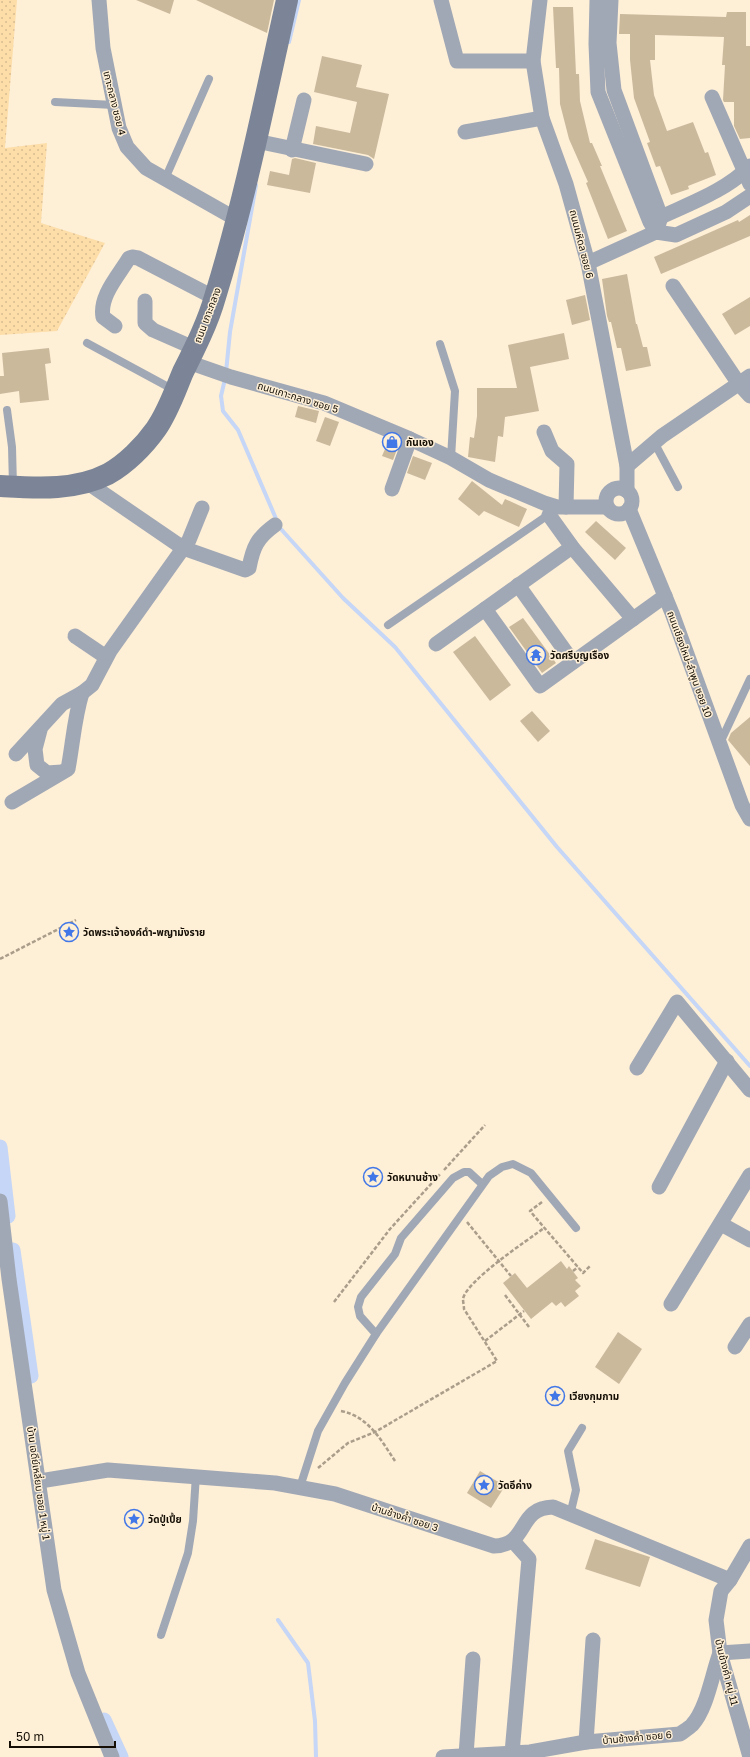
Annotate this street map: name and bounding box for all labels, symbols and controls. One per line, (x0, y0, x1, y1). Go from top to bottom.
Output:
street label: เกาะกลาง ซอย 4 (101, 70, 129, 136)
street label: ถนนมหิดล ซอย 6 (568, 208, 596, 280)
street label: ถนน เกาะกลาง (191, 286, 223, 344)
street label: ถนนเกาะกลาง ซอย 5 (256, 379, 340, 415)
shop icon: กันเอง (381, 431, 403, 453)
place label: กันเอง (406, 436, 434, 448)
street label: ถนนเชียงใหม่-ลำพูน ซอย 10 (664, 609, 715, 719)
temple icon: วัดศรีบุญเรือง (525, 644, 547, 666)
place label: วัดศรีบุญเรือง (550, 649, 609, 662)
place icon: วัดพระเจ้าองค์ดำ-พญามังราย (58, 921, 80, 943)
place label: วัดพระเจ้าองค์ดำ-พญามังราย (83, 926, 205, 938)
place icon: วัดหนานช้าง (362, 1166, 384, 1188)
place label: วัดหนานช้าง (387, 1171, 438, 1183)
place icon: เวียงกุมกาม (544, 1385, 566, 1407)
place label: เวียงกุมกาม (569, 1390, 619, 1403)
street label: บ้าน เจดีย์เหลี่ยม ซอย 1 หมู่ 1 (24, 1425, 54, 1541)
place icon: วัดอีค่าง (473, 1474, 495, 1496)
place label: วัดอีค่าง (498, 1479, 532, 1491)
street label: บ้านช้างค้ำ ซอย 3 (370, 1500, 440, 1533)
place icon: วัดปู่เปี้ย (123, 1508, 145, 1530)
place label: วัดปู่เปี้ย (148, 1512, 182, 1526)
street label: บ้านช้างคำ หมู่ 11 (712, 1638, 741, 1707)
scale bar (10, 1723, 115, 1749)
street label: บ้านช้างค้ำ ซอย 6 (602, 1727, 672, 1746)
text: 50 m (16, 1729, 44, 1744)

